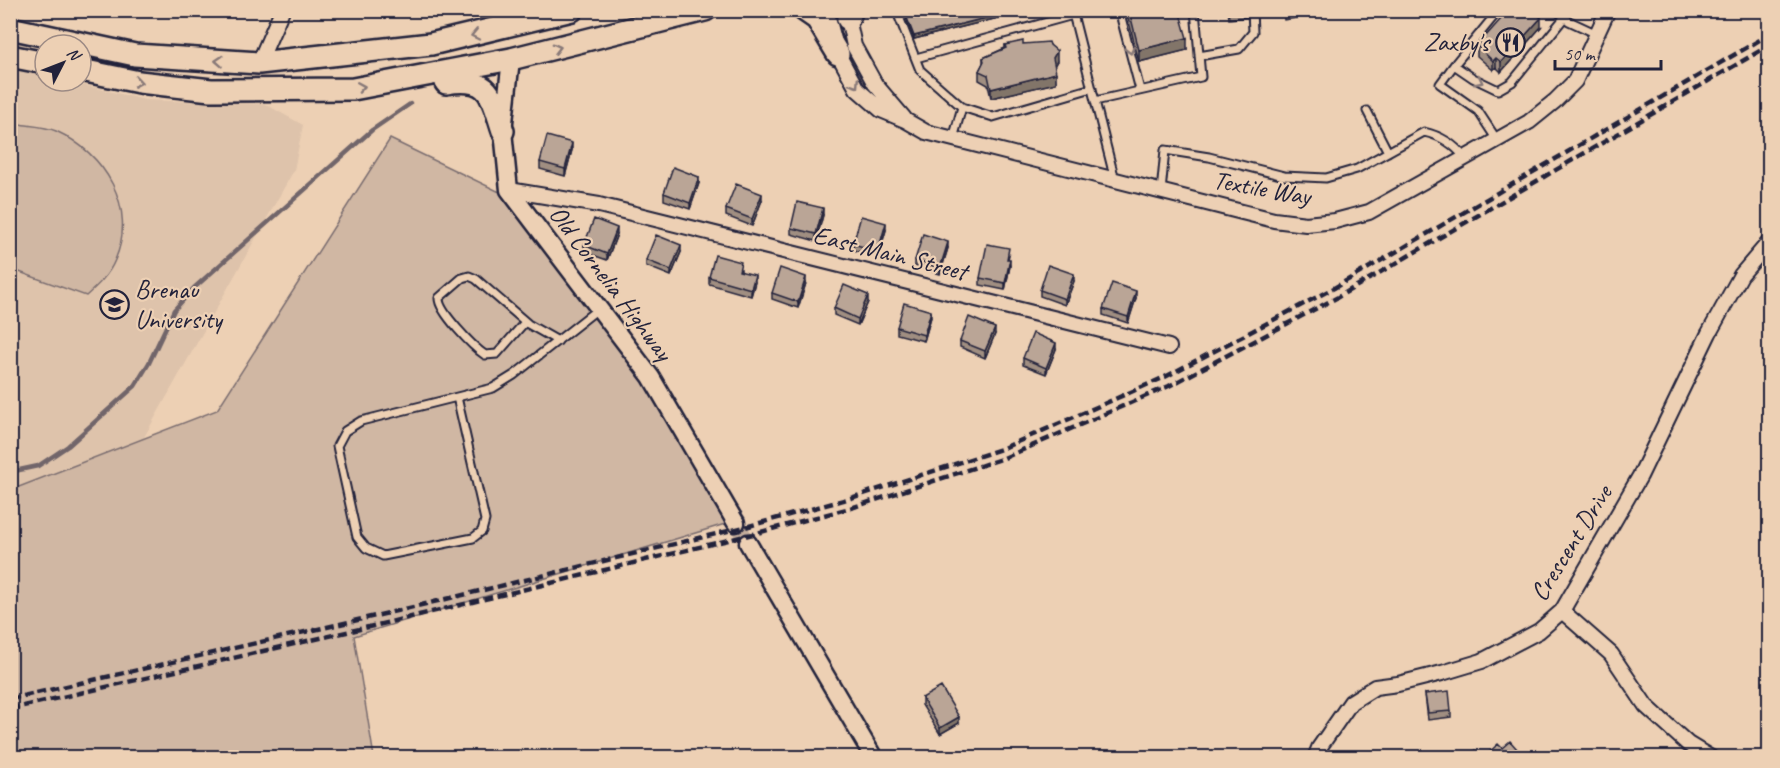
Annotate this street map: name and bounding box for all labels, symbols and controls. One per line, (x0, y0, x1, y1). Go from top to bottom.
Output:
place label: Zaxby's (1424, 26, 1491, 59)
restaurant icon: Zaxby's (1494, 26, 1526, 58)
one-way arrow (470, 27, 480, 40)
north arrow (33, 33, 93, 93)
scale bar (1555, 33, 1662, 71)
one-way arrow (552, 42, 562, 55)
text: N (63, 43, 86, 66)
text: 50 m (1564, 43, 1597, 65)
one-way arrow (1122, 45, 1135, 55)
one-way arrow (215, 54, 224, 67)
one-way arrow (1472, 73, 1483, 85)
one-way arrow (134, 75, 143, 87)
one-way arrow (848, 77, 859, 88)
one-way arrow (356, 82, 366, 94)
street label: Textile Way (1211, 163, 1315, 213)
street label: Old Cornelia Highway (542, 199, 681, 369)
street label: East Main Street (810, 218, 973, 289)
place label: Brenau University (135, 273, 224, 336)
school or university icon: Brenau University (98, 288, 130, 320)
street label: Crescent Drive (1523, 477, 1621, 607)

